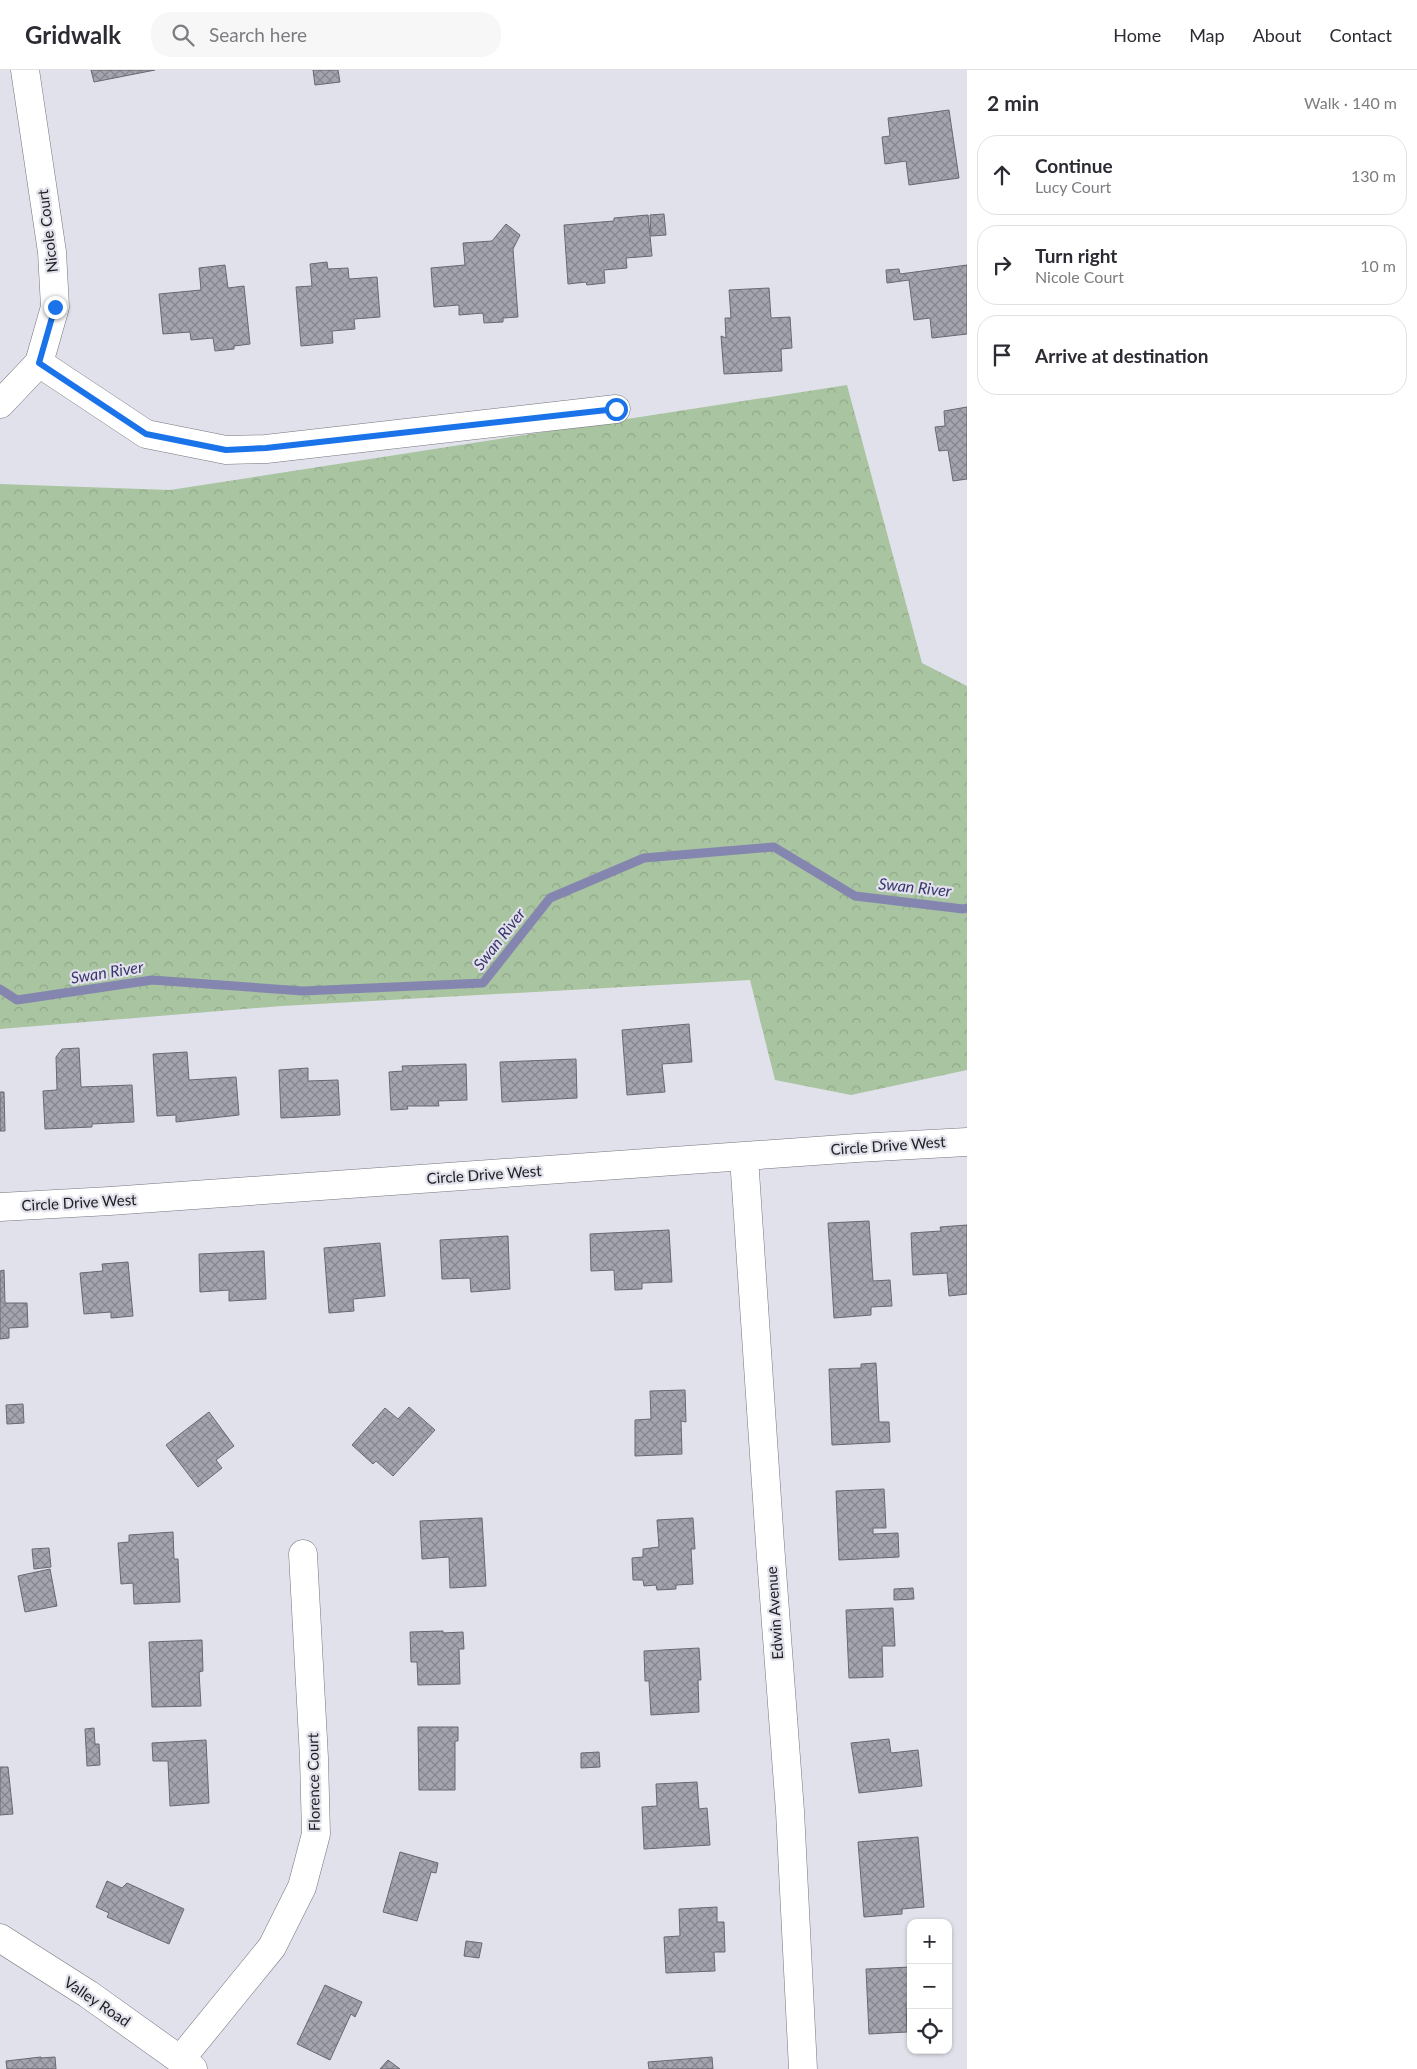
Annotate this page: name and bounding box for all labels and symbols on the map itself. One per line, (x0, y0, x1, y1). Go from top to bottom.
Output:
street label: Nicole Court (33, 188, 61, 274)
route end (44, 296, 67, 319)
route start (605, 398, 628, 421)
water label: Swan River (878, 873, 953, 900)
water label: Swan River (469, 904, 529, 973)
water label: Swan River (69, 956, 145, 987)
street label: Circle Drive West (830, 1132, 947, 1158)
street label: Circle Drive West (426, 1161, 543, 1187)
street label: Circle Drive West (21, 1190, 138, 1214)
street label: Edwin Avenue (762, 1566, 786, 1660)
street label: Florence Court (303, 1732, 323, 1831)
street label: Valley Road (61, 1973, 134, 2030)

